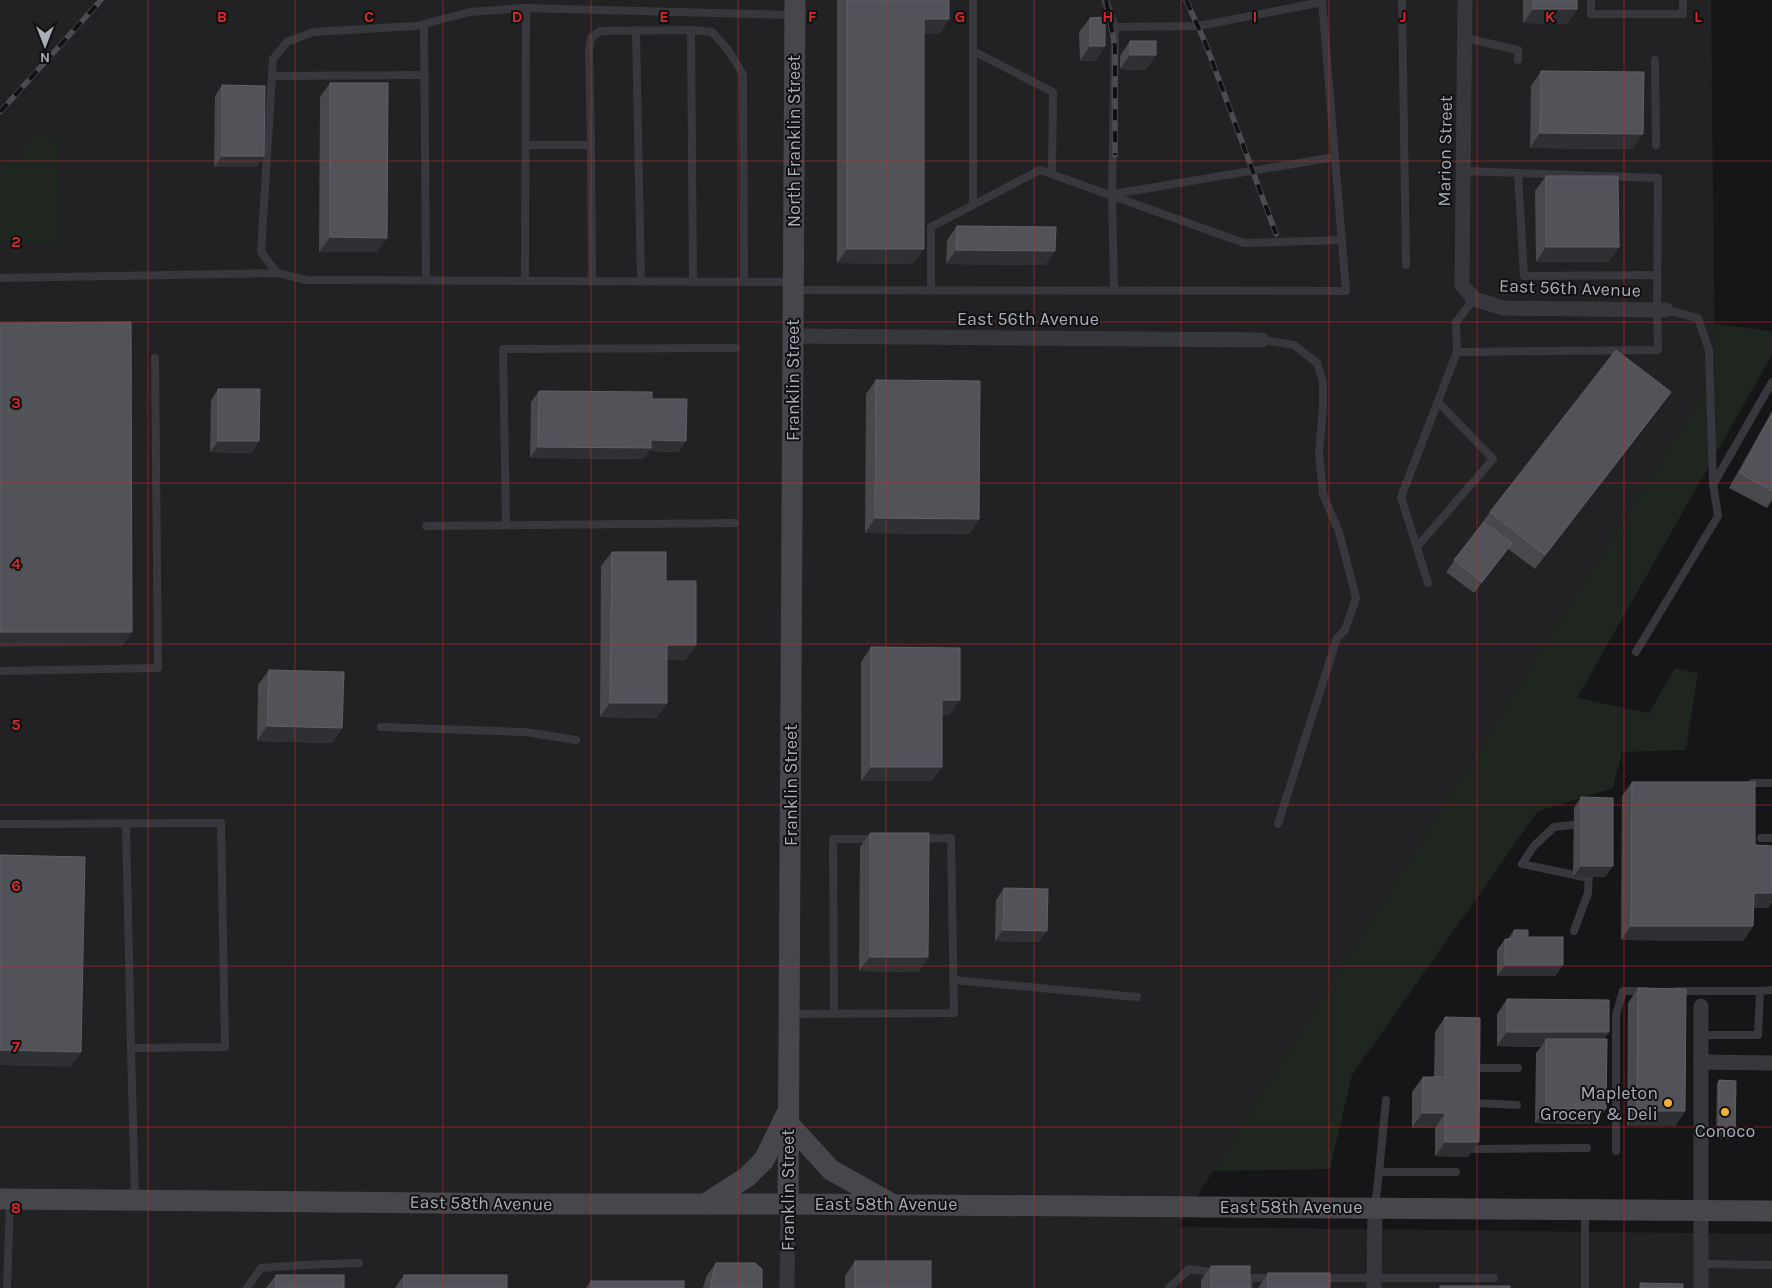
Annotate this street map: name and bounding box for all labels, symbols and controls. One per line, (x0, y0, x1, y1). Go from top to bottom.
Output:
text: B (217, 7, 227, 26)
text: C (364, 7, 374, 26)
text: D (512, 7, 523, 26)
text: E (659, 7, 669, 26)
text: F (808, 7, 817, 26)
text: G (955, 7, 965, 26)
text: H (1102, 7, 1114, 26)
text: I (1253, 7, 1257, 26)
text: J (1399, 7, 1407, 26)
text: K (1545, 7, 1556, 26)
text: L (1694, 7, 1702, 26)
north arrow (20, 20, 70, 70)
text: N (40, 49, 50, 66)
street label: North Franklin Street (783, 55, 805, 227)
street label: Marion Street (1433, 95, 1457, 207)
text: 2 (11, 232, 21, 251)
street label: East 56th Avenue (1499, 275, 1641, 301)
street label: East 56th Avenue (957, 308, 1099, 330)
street label: Franklin Street (782, 319, 804, 441)
text: 3 (11, 393, 21, 412)
text: 4 (11, 554, 21, 573)
text: 5 (11, 715, 21, 734)
street label: Franklin Street (780, 724, 802, 846)
text: 6 (11, 876, 21, 895)
text: 7 (12, 1037, 20, 1056)
place label: Mapleton Grocery & Deli (1540, 1082, 1658, 1125)
marker: Mapleton Grocery & Deli (1662, 1097, 1674, 1109)
marker: Conoco (1719, 1106, 1731, 1118)
place label: Conoco (1695, 1120, 1755, 1142)
street label: Franklin Street (777, 1129, 799, 1251)
street label: East 58th Avenue (409, 1191, 553, 1215)
street label: East 58th Avenue (815, 1193, 957, 1215)
street label: East 58th Avenue (1220, 1196, 1362, 1218)
text: 8 (11, 1198, 21, 1217)

